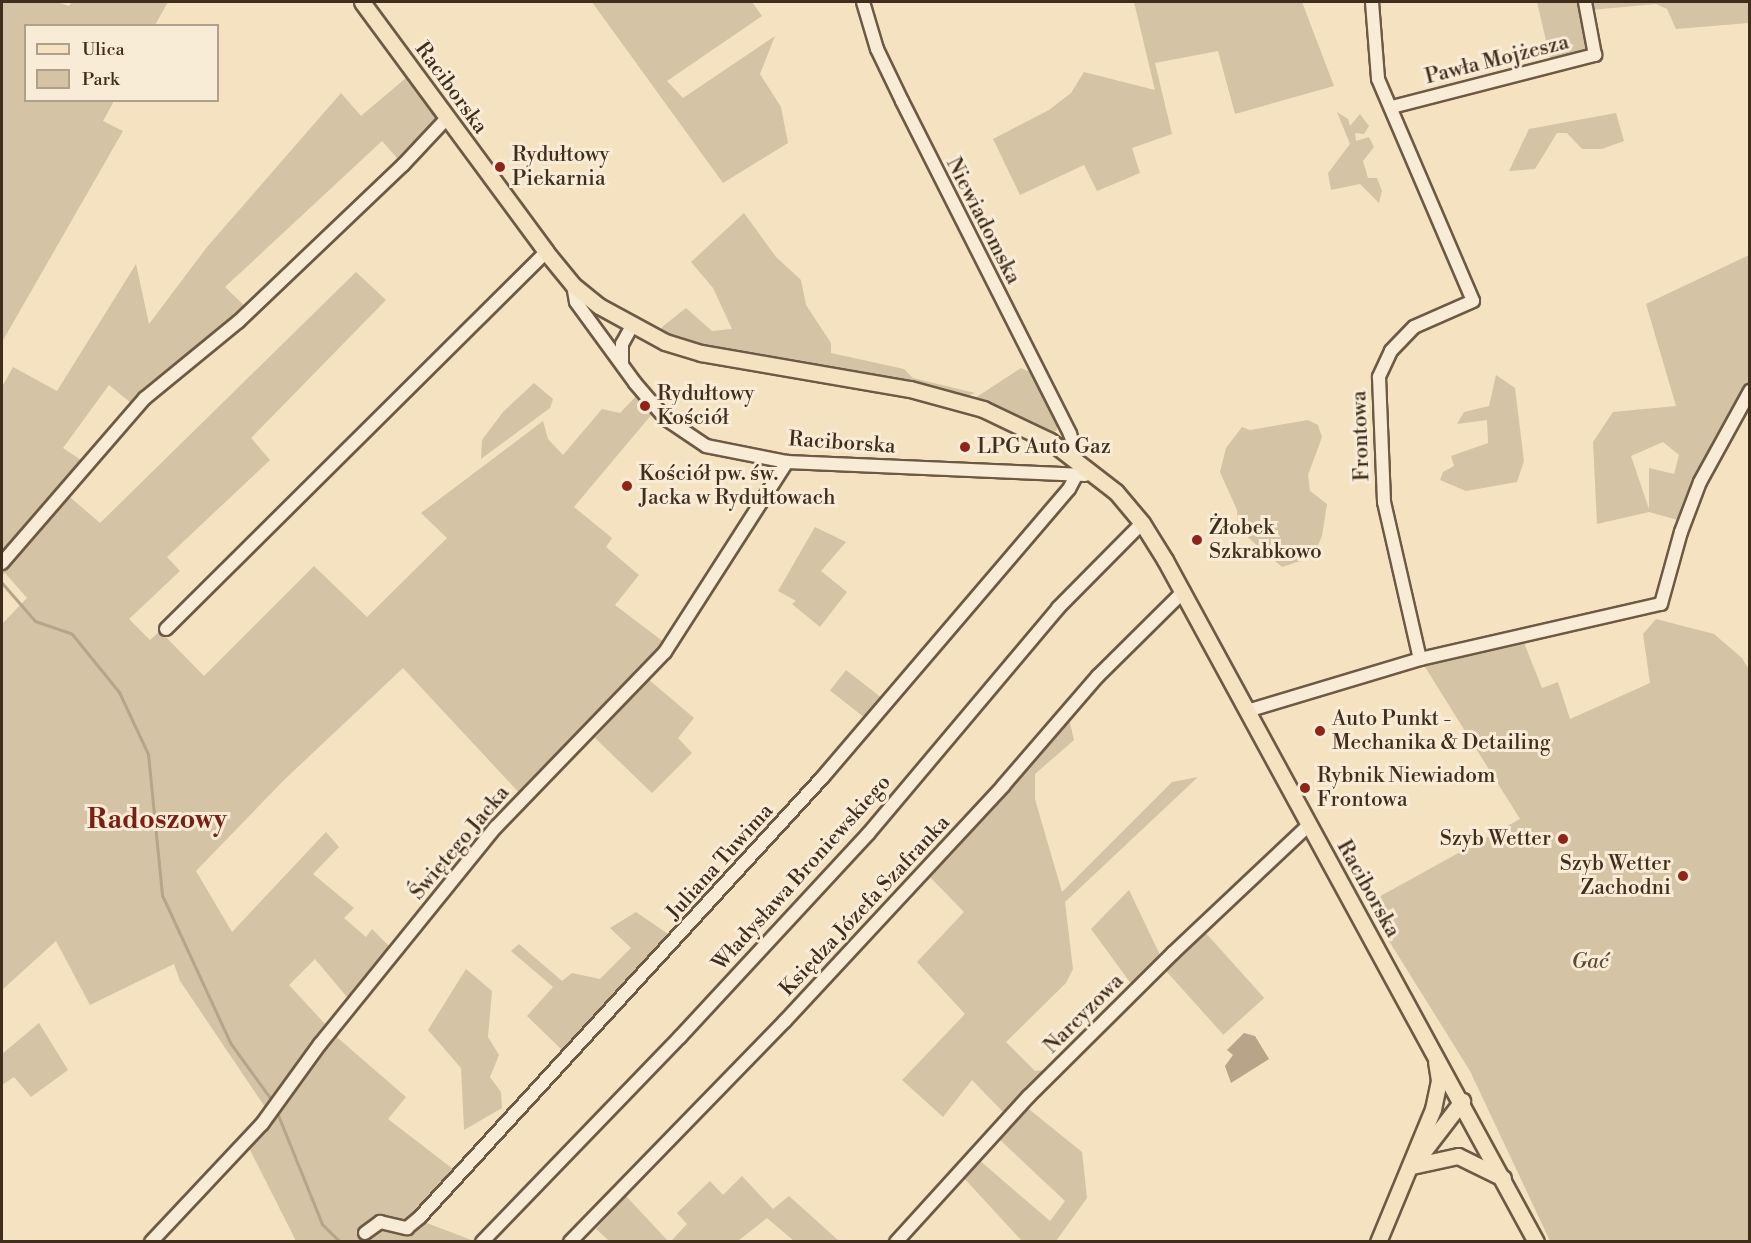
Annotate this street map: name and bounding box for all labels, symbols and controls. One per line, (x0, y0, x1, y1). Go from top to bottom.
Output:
legend (24, 24, 219, 102)
street label: Pawła Mojżesza (1423, 30, 1571, 90)
street label: Raciborska (409, 37, 493, 139)
text: Ulica (82, 38, 125, 61)
text: Park (82, 68, 119, 91)
place label: Rydułtowy Piekarnia (512, 142, 610, 192)
street label: Niewiadomska (940, 153, 1026, 289)
marker: Rydułtowy Piekarnia (493, 160, 507, 174)
place label: Rydułtowy Kościół (657, 381, 755, 431)
street label: Frontowa (1347, 390, 1375, 482)
marker: Rydułtowy Kościół (638, 399, 652, 413)
street label: Raciborska (788, 427, 896, 459)
place label: LPG Auto Gaz (977, 434, 1111, 460)
marker: LPG Auto Gaz (958, 440, 972, 454)
place label: Kościół pw. św. Jacka w Rydułtowach (639, 461, 835, 511)
marker: Kościół pw. św. Jacka w Rydułtowach (620, 479, 634, 493)
place label: Żłobek Szkrabkowo (1209, 515, 1322, 565)
marker: Żłobek Szkrabkowo (1190, 533, 1204, 547)
place label: Auto Punkt - Mechanika & Detailing (1332, 706, 1551, 756)
marker: Auto Punkt - Mechanika & Detailing (1313, 724, 1327, 738)
place label: Rybnik Niewiadom Frontowa (1317, 763, 1495, 813)
street label: Władysława Broniewskiego (708, 770, 896, 976)
street label: Świętego Jacka (405, 781, 515, 905)
marker: Rybnik Niewiadom Frontowa (1298, 781, 1312, 795)
street label: Juliana Tuwima (661, 799, 779, 925)
district label: Radoszowy (87, 805, 227, 837)
street label: Księdza Józefa Szafranka (775, 810, 955, 1002)
place label: Szyb Wetter (1440, 826, 1551, 852)
marker: Szyb Wetter (1556, 832, 1570, 846)
street label: Raciborska (1331, 836, 1405, 942)
place label: Szyb Wetter Zachodni (1560, 851, 1671, 901)
marker: Szyb Wetter Zachodni (1676, 869, 1690, 883)
park label: Gać (1571, 949, 1609, 975)
street label: Narcyzowa (1039, 969, 1129, 1059)

